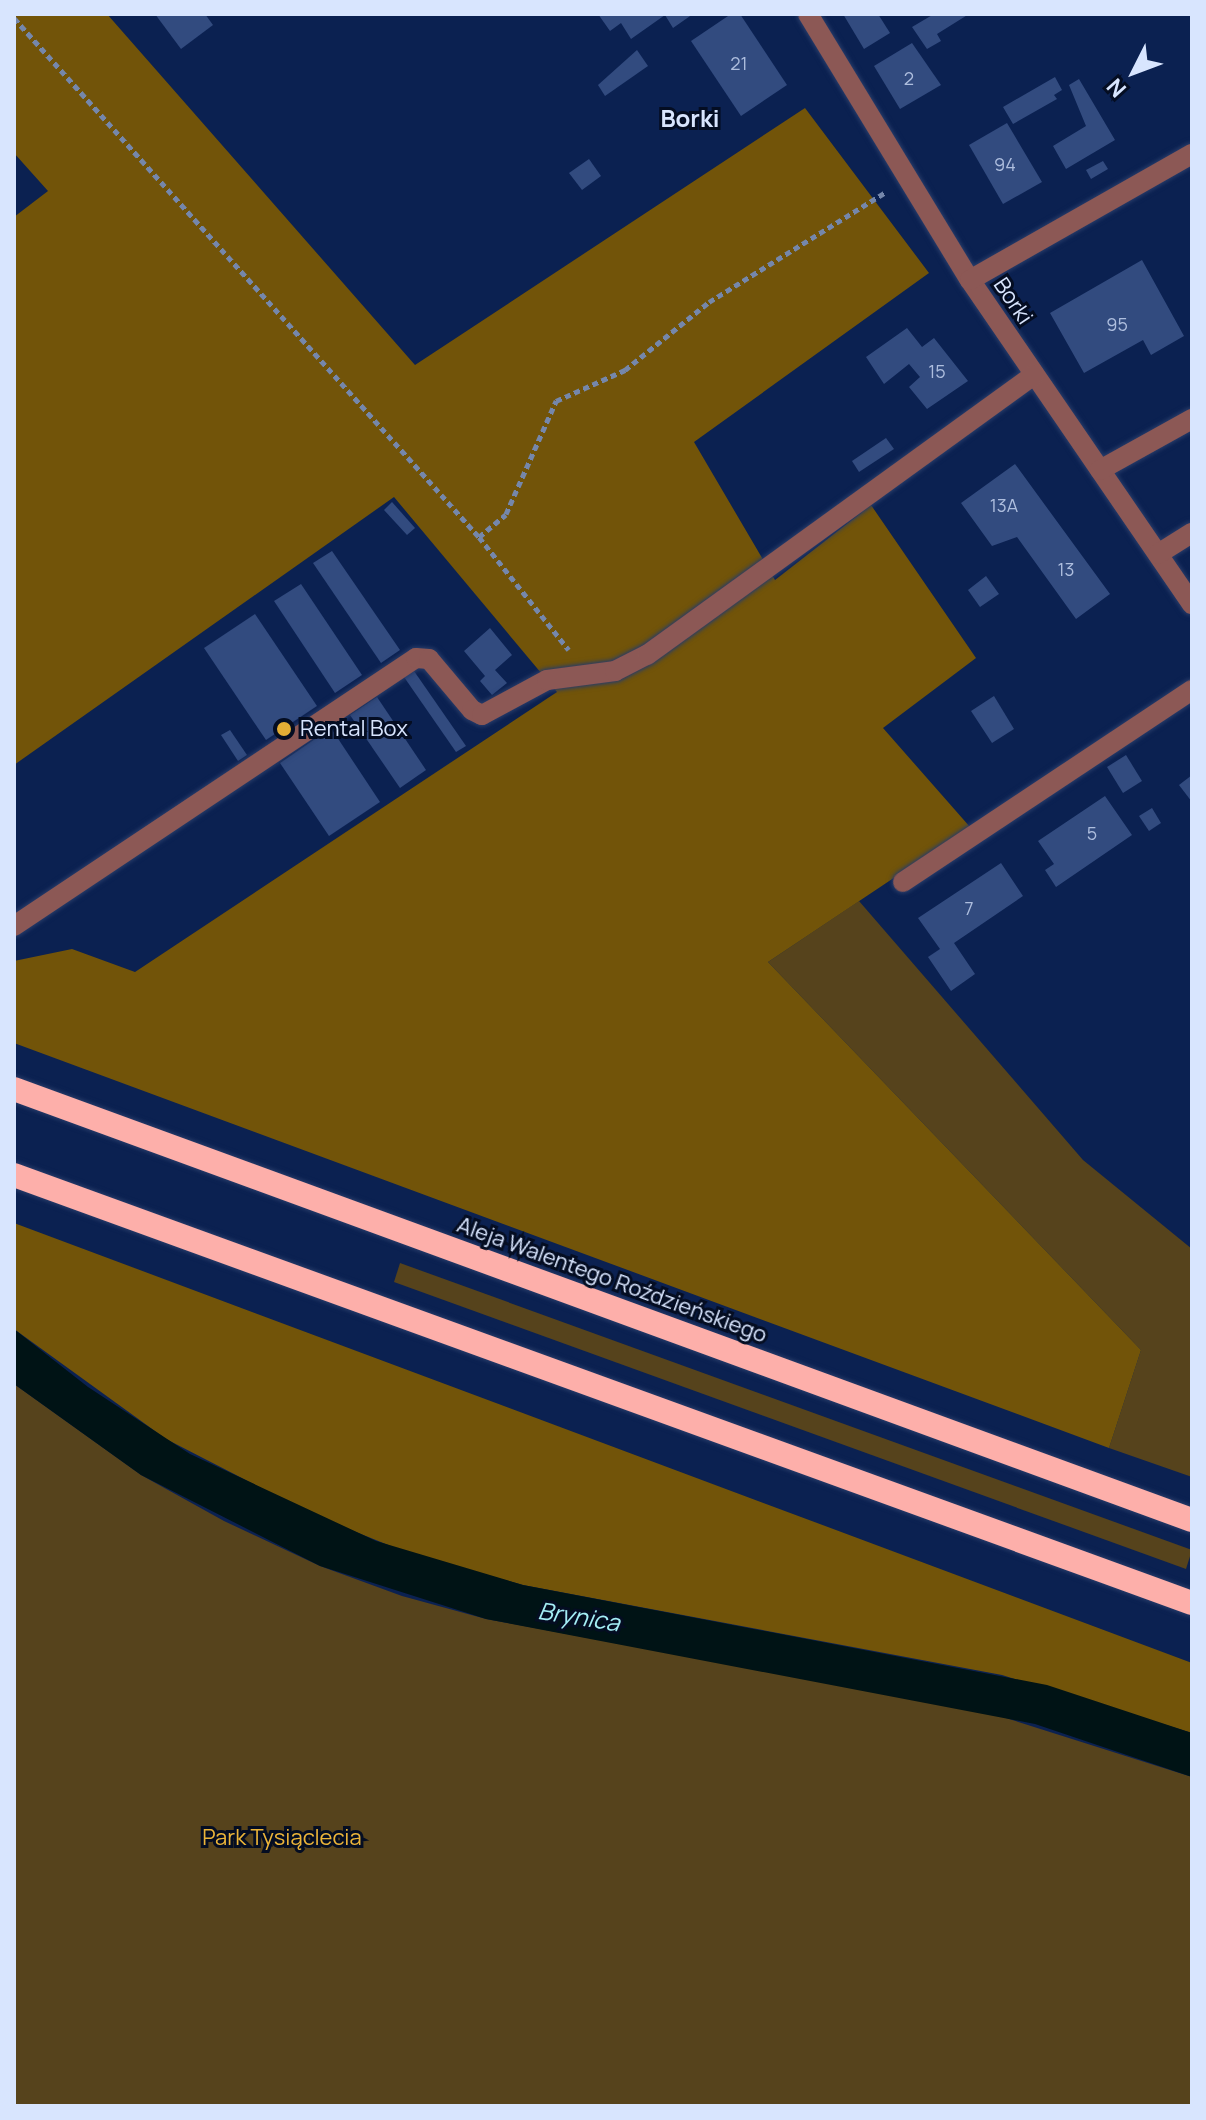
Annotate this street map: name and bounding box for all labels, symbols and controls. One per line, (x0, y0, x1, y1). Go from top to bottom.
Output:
north arrow (1094, 32, 1174, 112)
house number: 21 (730, 52, 748, 74)
house number: 2 (904, 67, 914, 89)
text: N (1100, 72, 1133, 104)
district label: Borki (660, 104, 720, 132)
house number: 94 (994, 153, 1016, 175)
street label: Borki (988, 273, 1038, 329)
house number: 95 (1106, 313, 1128, 335)
house number: 15 (928, 360, 946, 382)
house number: 13A (990, 494, 1018, 516)
house number: 13 (1058, 558, 1074, 580)
place label: Rental Box (300, 716, 408, 742)
marker: Rental Box (275, 720, 293, 738)
house number: 5 (1087, 822, 1097, 844)
house number: 7 (964, 897, 974, 919)
street label: Aleja Walentego Roździeńskiego (454, 1212, 770, 1348)
water label: Brynica (536, 1595, 622, 1637)
park label: Park Tysiąclecia (202, 1825, 362, 1851)

